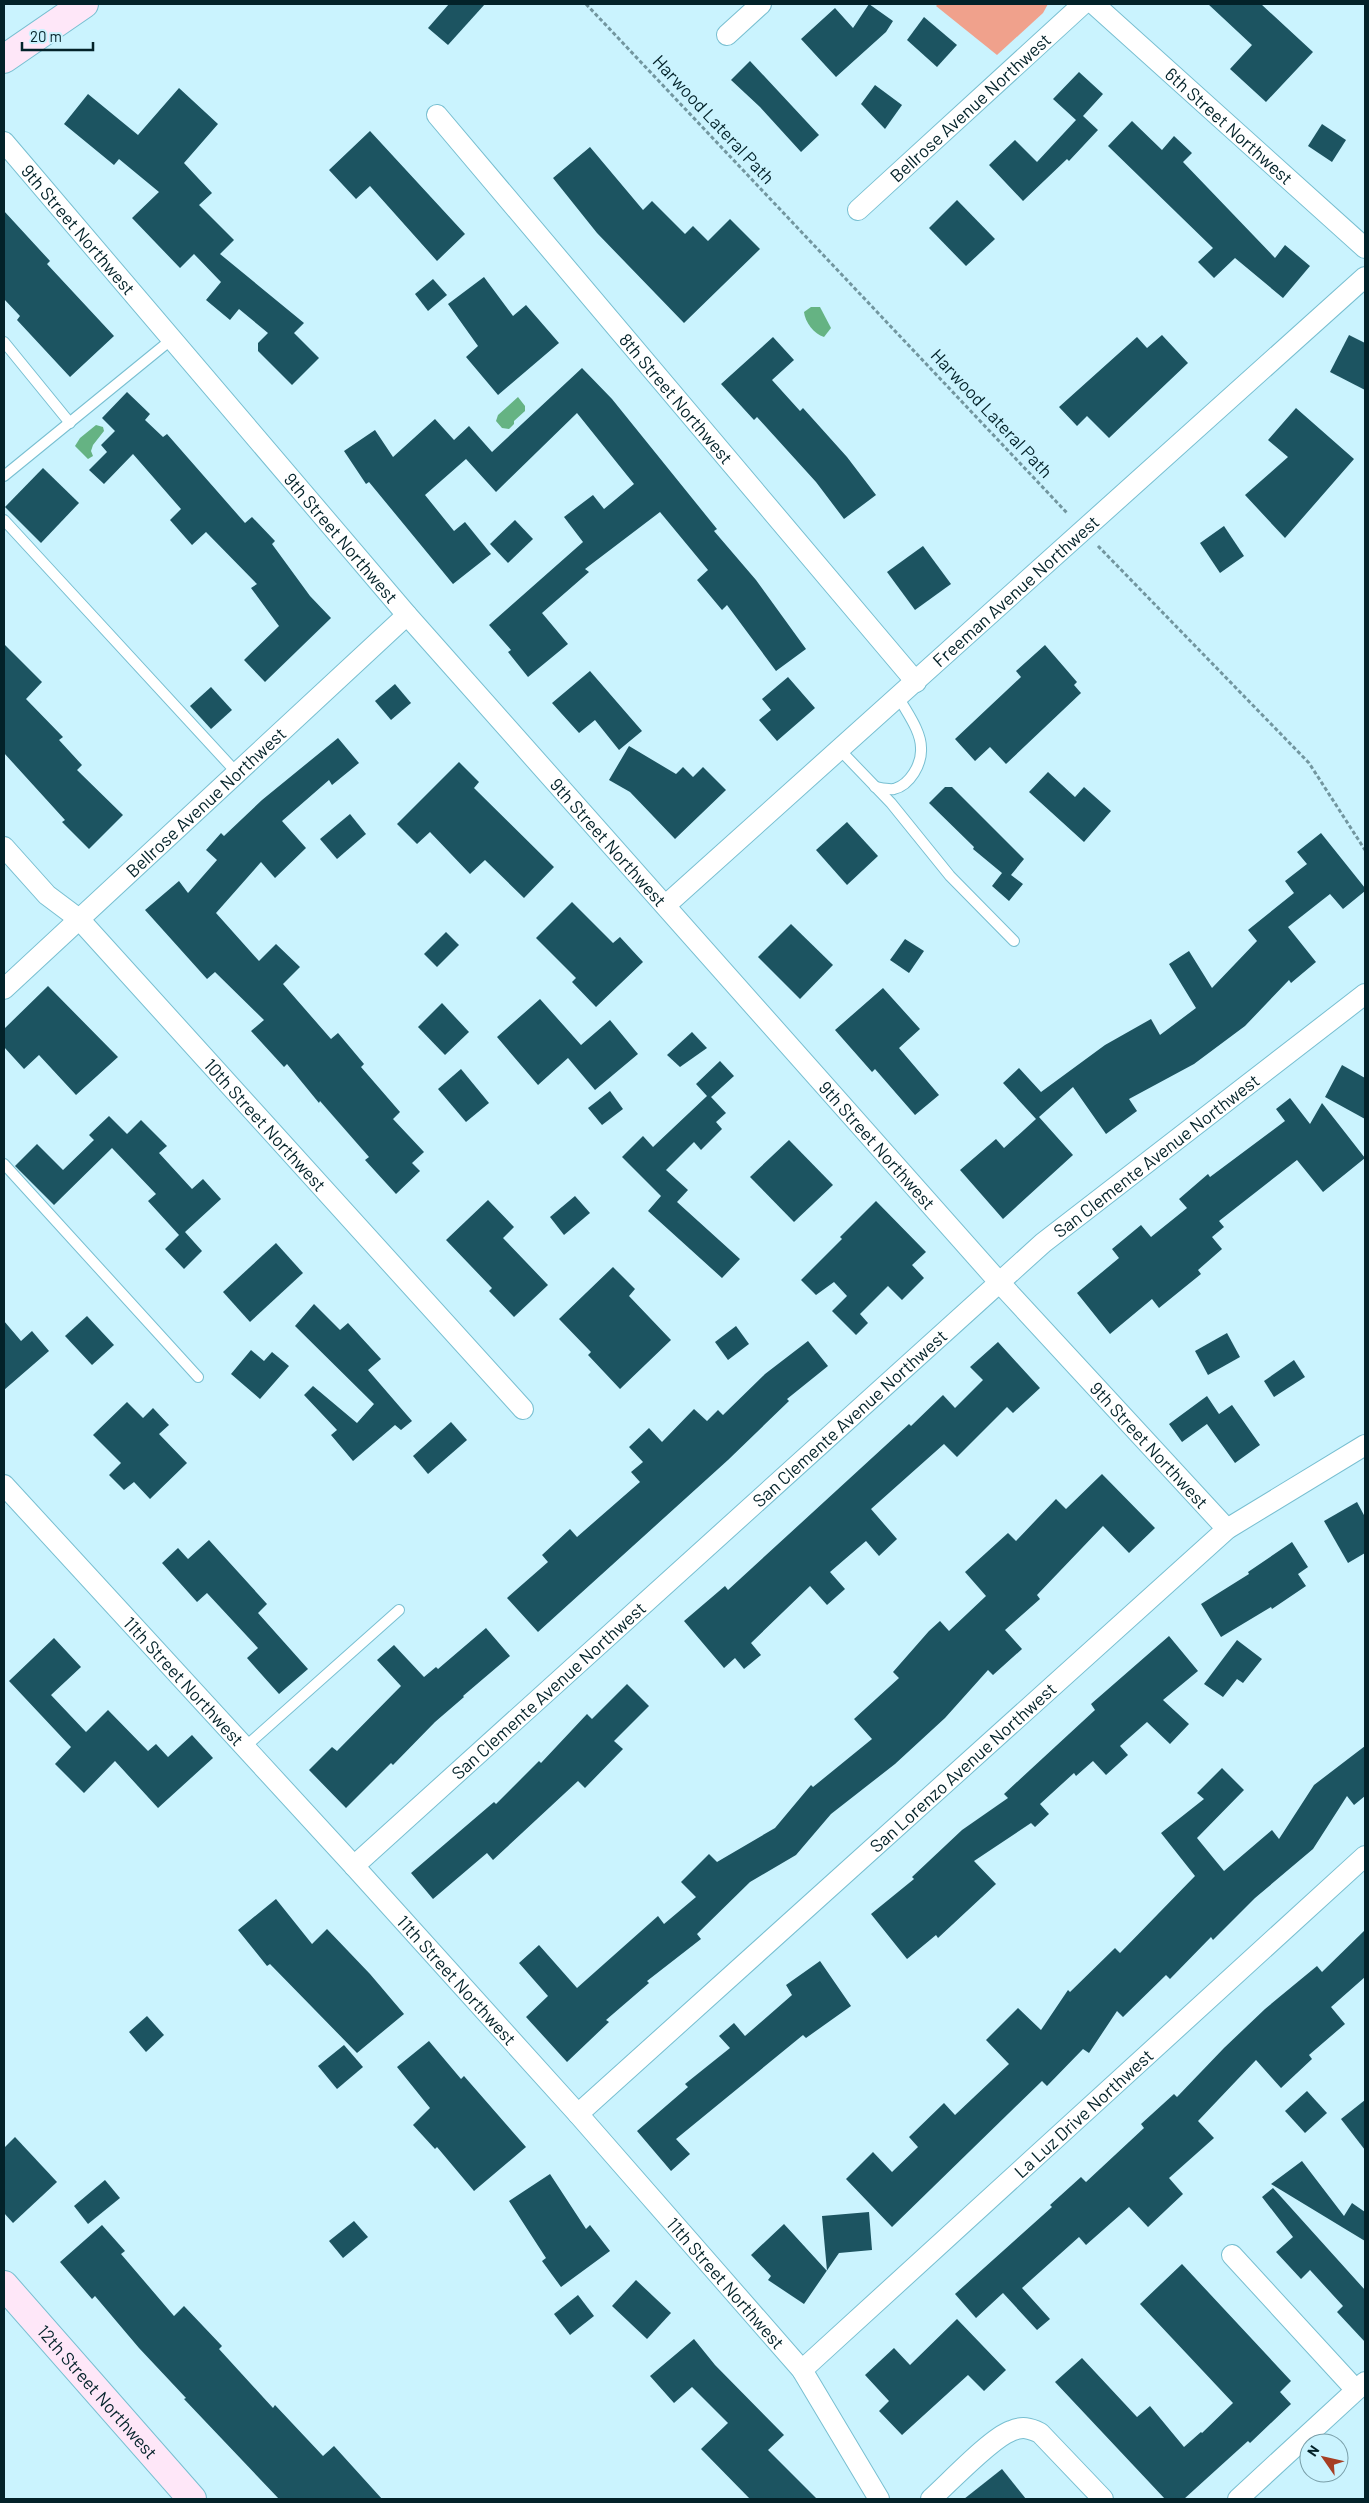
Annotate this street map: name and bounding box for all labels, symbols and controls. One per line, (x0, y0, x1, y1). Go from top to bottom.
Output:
scale bar (22, 20, 94, 52)
text: 20 m (30, 27, 62, 45)
street label: Bellrose Avenue Northwest (885, 28, 1055, 187)
street label: Harwood Lateral Path (649, 50, 779, 188)
street label: 6th Street Northwest (1161, 63, 1298, 189)
street label: 9th Street Northwest (17, 160, 140, 299)
street label: 8th Street Northwest (615, 329, 738, 468)
street label: Harwood Lateral Path (927, 344, 1057, 482)
street label: 9th Street Northwest (280, 468, 403, 607)
street label: Freeman Avenue Northwest (928, 510, 1103, 671)
street label: Bellrose Avenue Northwest (121, 722, 290, 882)
street label: 9th Street Northwest (546, 773, 671, 911)
street label: 10th Street Northwest (200, 1054, 331, 1196)
street label: San Clemente Avenue Northwest (1049, 1069, 1264, 1242)
street label: 9th Street Northwest (815, 1076, 940, 1214)
street label: San Clemente Avenue Northwest (748, 1325, 951, 1511)
street label: 9th Street Northwest (1086, 1377, 1213, 1513)
street label: San Clemente Avenue Northwest (447, 1597, 650, 1784)
street label: 11th Street Northwest (119, 1612, 249, 1750)
street label: San Lorenzo Avenue Northwest (865, 1678, 1061, 1857)
street label: 11th Street Northwest (393, 1910, 521, 2050)
street label: La Luz Drive Northwest (1009, 2044, 1157, 2182)
street label: 11th Street Northwest (662, 2213, 789, 2353)
street label: 12th Street Northwest (33, 2320, 162, 2463)
north arrow (1299, 2433, 1349, 2483)
text: N (1303, 2442, 1322, 2459)

